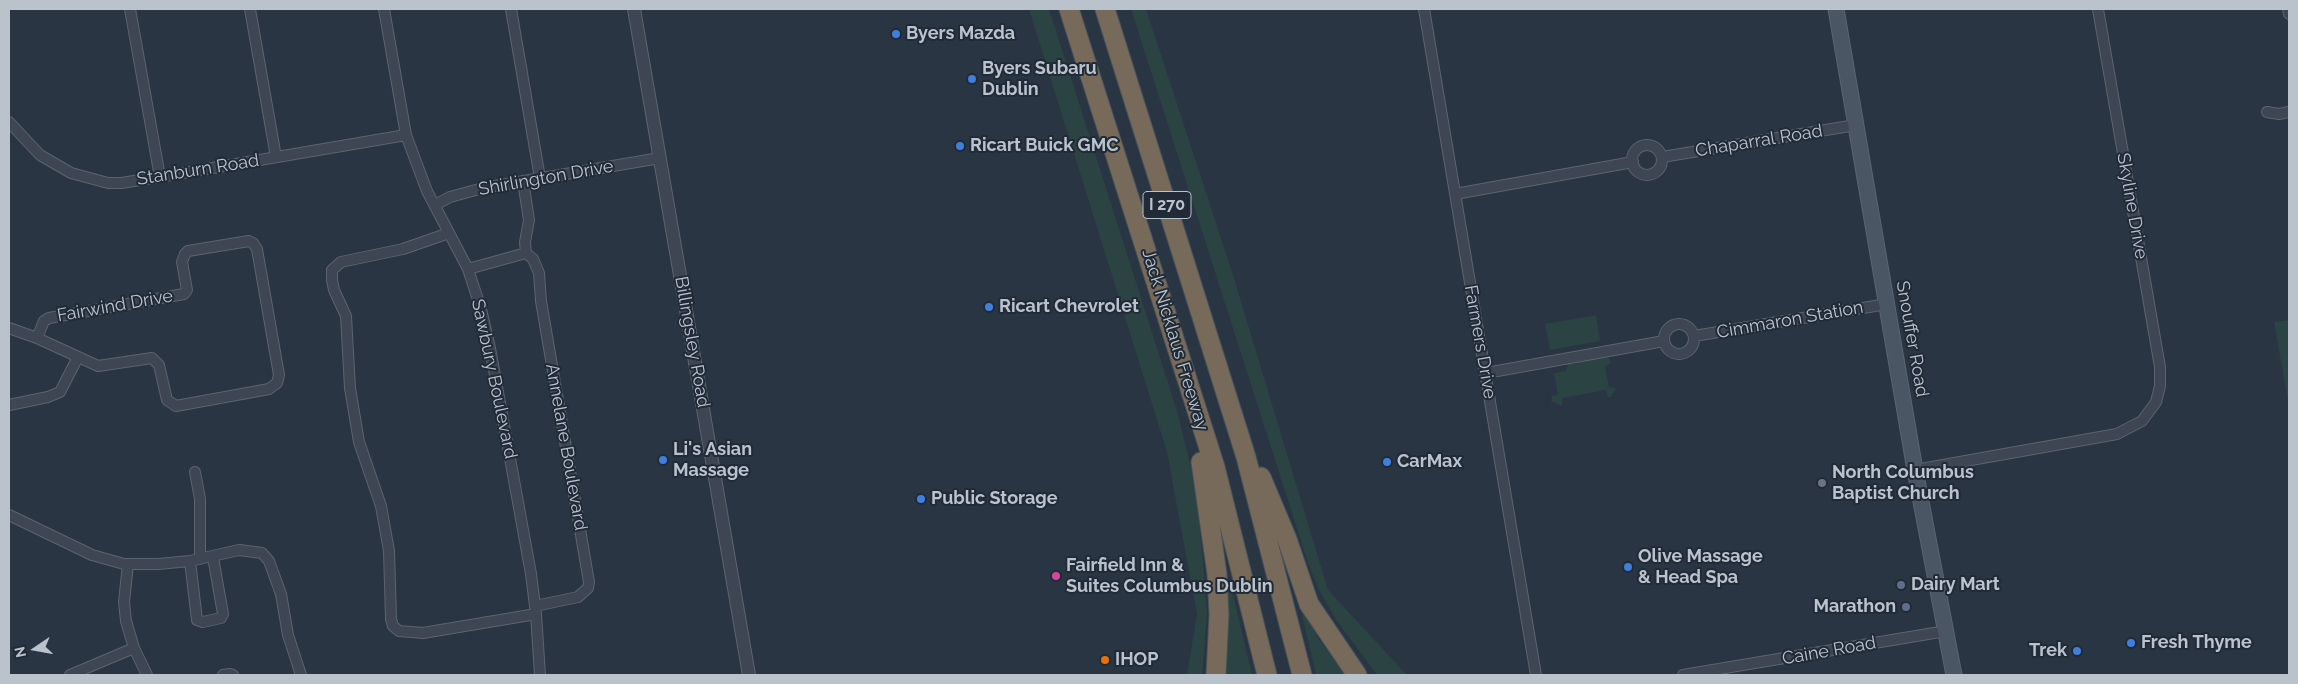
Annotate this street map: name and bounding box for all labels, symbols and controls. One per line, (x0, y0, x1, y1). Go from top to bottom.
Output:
place label: Byers Mazda (906, 23, 1015, 45)
marker: Byers Mazda (890, 28, 902, 40)
place label: Byers Subaru Dublin (982, 58, 1097, 100)
marker: Byers Subaru Dublin (966, 73, 978, 85)
street label: Chaparral Road (1694, 120, 1824, 162)
place label: Ricart Buick GMC (970, 135, 1119, 157)
marker: Ricart Buick GMC (954, 140, 966, 152)
street label: Stanburn Road (135, 150, 261, 190)
street label: Skyline Drive (2112, 151, 2152, 261)
street label: Shirlington Drive (477, 155, 615, 201)
road number: I 270 (1143, 192, 1191, 218)
street label: Jack Nicklaus Freeway (1137, 247, 1213, 433)
street label: Billingsley Road (670, 275, 714, 409)
street label: Snouffer Road (1891, 279, 1933, 399)
street label: Farmers Drive (1459, 283, 1501, 401)
street label: Fairwind Drive (55, 285, 175, 327)
place label: Ricart Chevrolet (999, 296, 1139, 318)
street label: Cimmaron Station (1715, 296, 1865, 344)
street label: Sawbury Boulevard (467, 297, 521, 461)
marker: Ricart Chevrolet (983, 301, 995, 313)
street label: Annelane Boulevard (541, 362, 591, 532)
place label: Li's Asian Massage (673, 439, 752, 482)
place label: CarMax (1397, 451, 1462, 473)
marker: Li's Asian Massage (657, 454, 669, 466)
marker: CarMax (1381, 456, 1393, 468)
place label: North Columbus Baptist Church (1832, 462, 1974, 504)
marker: North Columbus Baptist Church (1816, 477, 1828, 489)
place label: Public Storage (931, 488, 1057, 510)
marker: Public Storage (915, 493, 927, 505)
place label: Olive Massage & Head Spa (1638, 546, 1763, 588)
place label: Fairfield Inn & Suites Columbus Dublin (1066, 555, 1273, 598)
marker: Olive Massage & Head Spa (1622, 561, 1634, 573)
marker: Fairfield Inn & Suites Columbus Dublin (1050, 570, 1062, 582)
place label: Dairy Mart (1911, 574, 2000, 596)
marker: Dairy Mart (1895, 579, 1907, 591)
place label: Marathon (1813, 596, 1896, 618)
marker: Marathon (1900, 601, 1912, 613)
north arrow (10, 624, 60, 674)
street label: Caine Road (1780, 632, 1878, 670)
place label: Fresh Thyme (2141, 632, 2252, 654)
marker: Fresh Thyme (2125, 637, 2137, 649)
place label: Trek (2029, 640, 2067, 662)
text: N (11, 645, 29, 659)
marker: Trek (2071, 645, 2083, 657)
place label: IHOP (1115, 649, 1158, 671)
marker: IHOP (1099, 654, 1111, 666)

